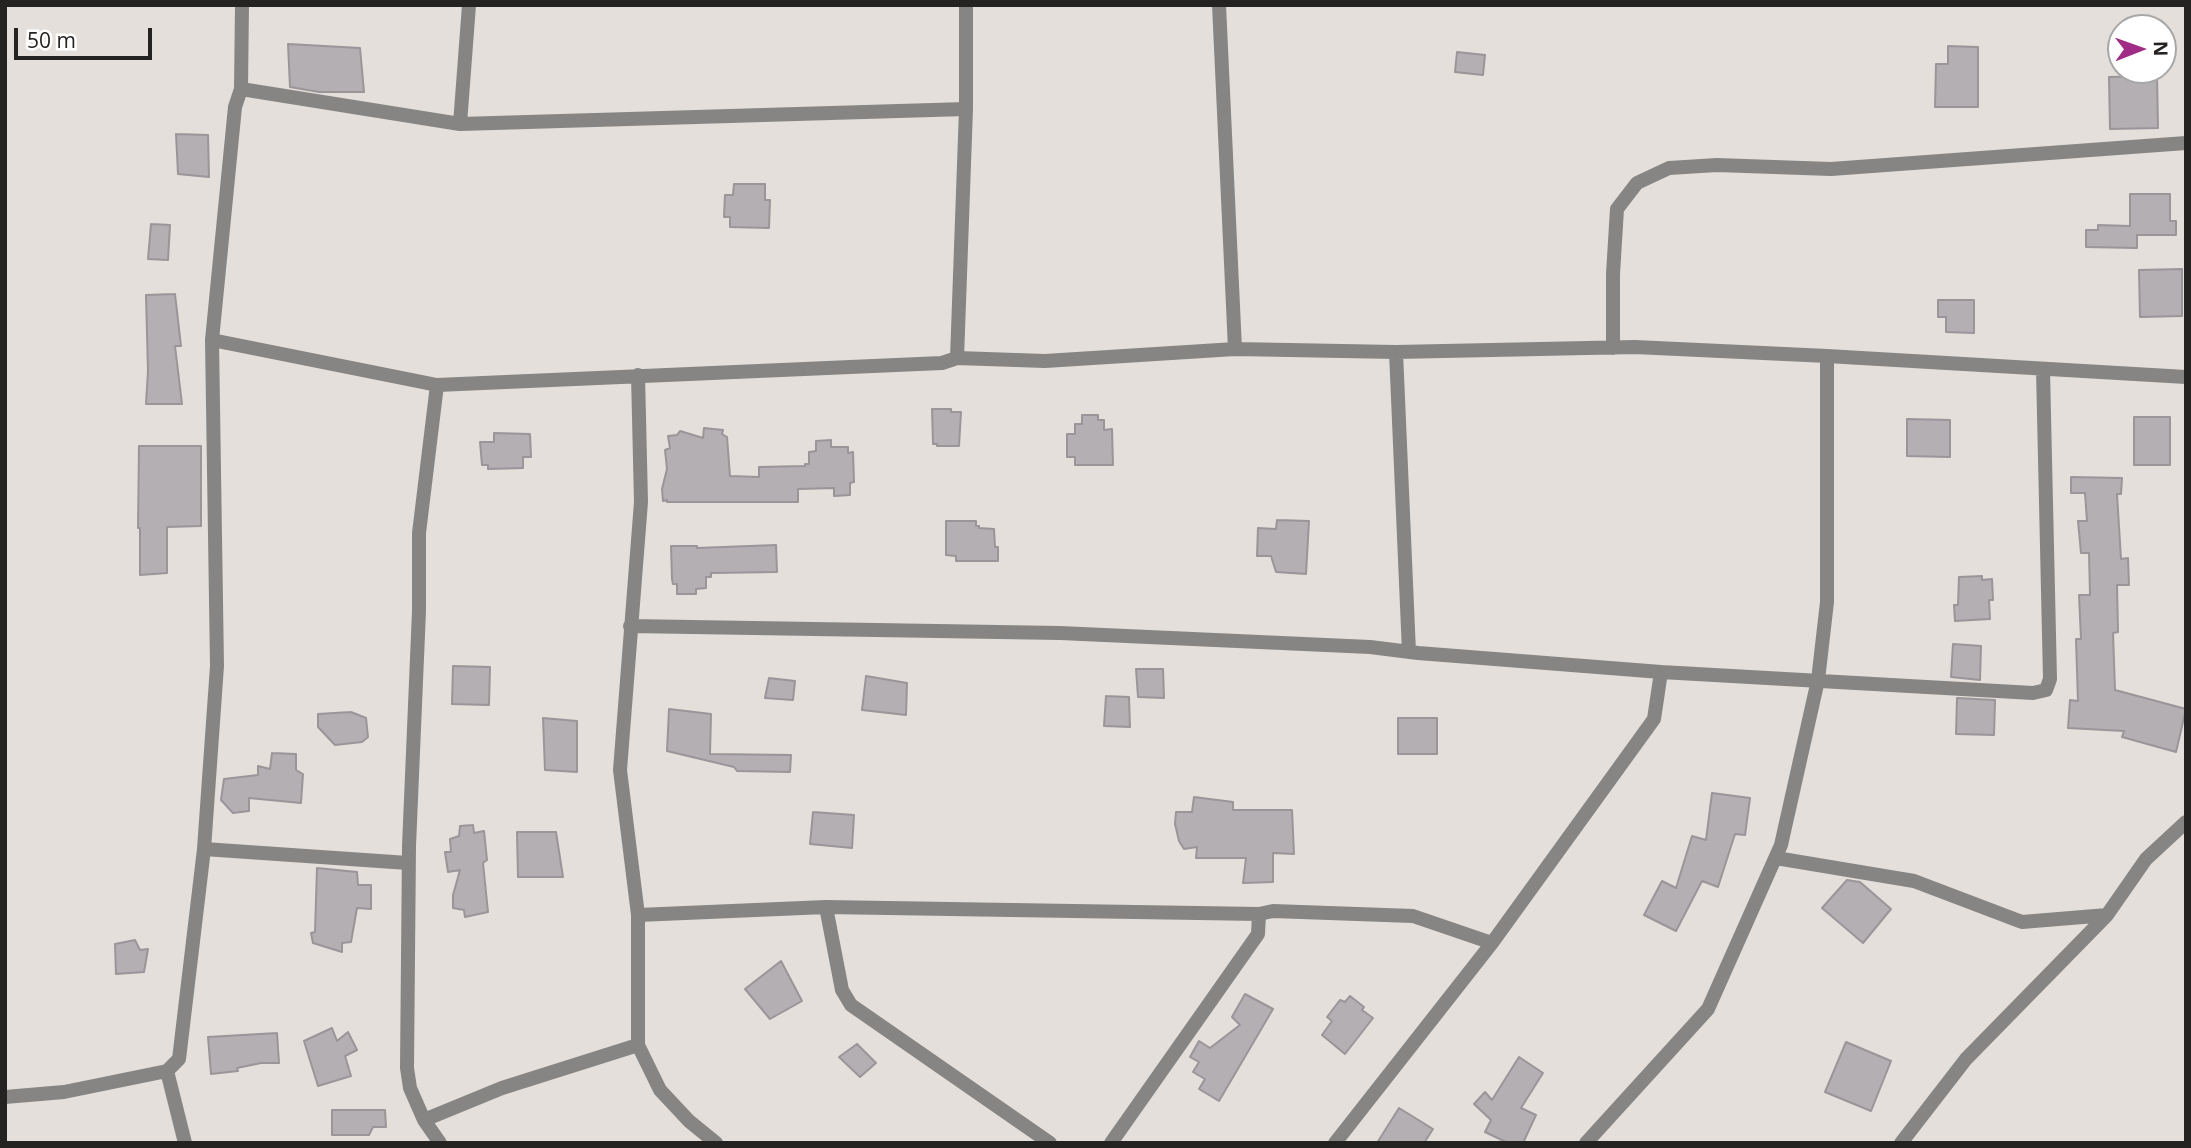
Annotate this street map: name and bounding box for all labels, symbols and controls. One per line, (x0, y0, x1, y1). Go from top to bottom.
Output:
scale bar (18, 14, 156, 58)
north arrow (2107, 14, 2177, 84)
text: 50 m (27, 26, 76, 54)
text: N (2148, 41, 2174, 57)

